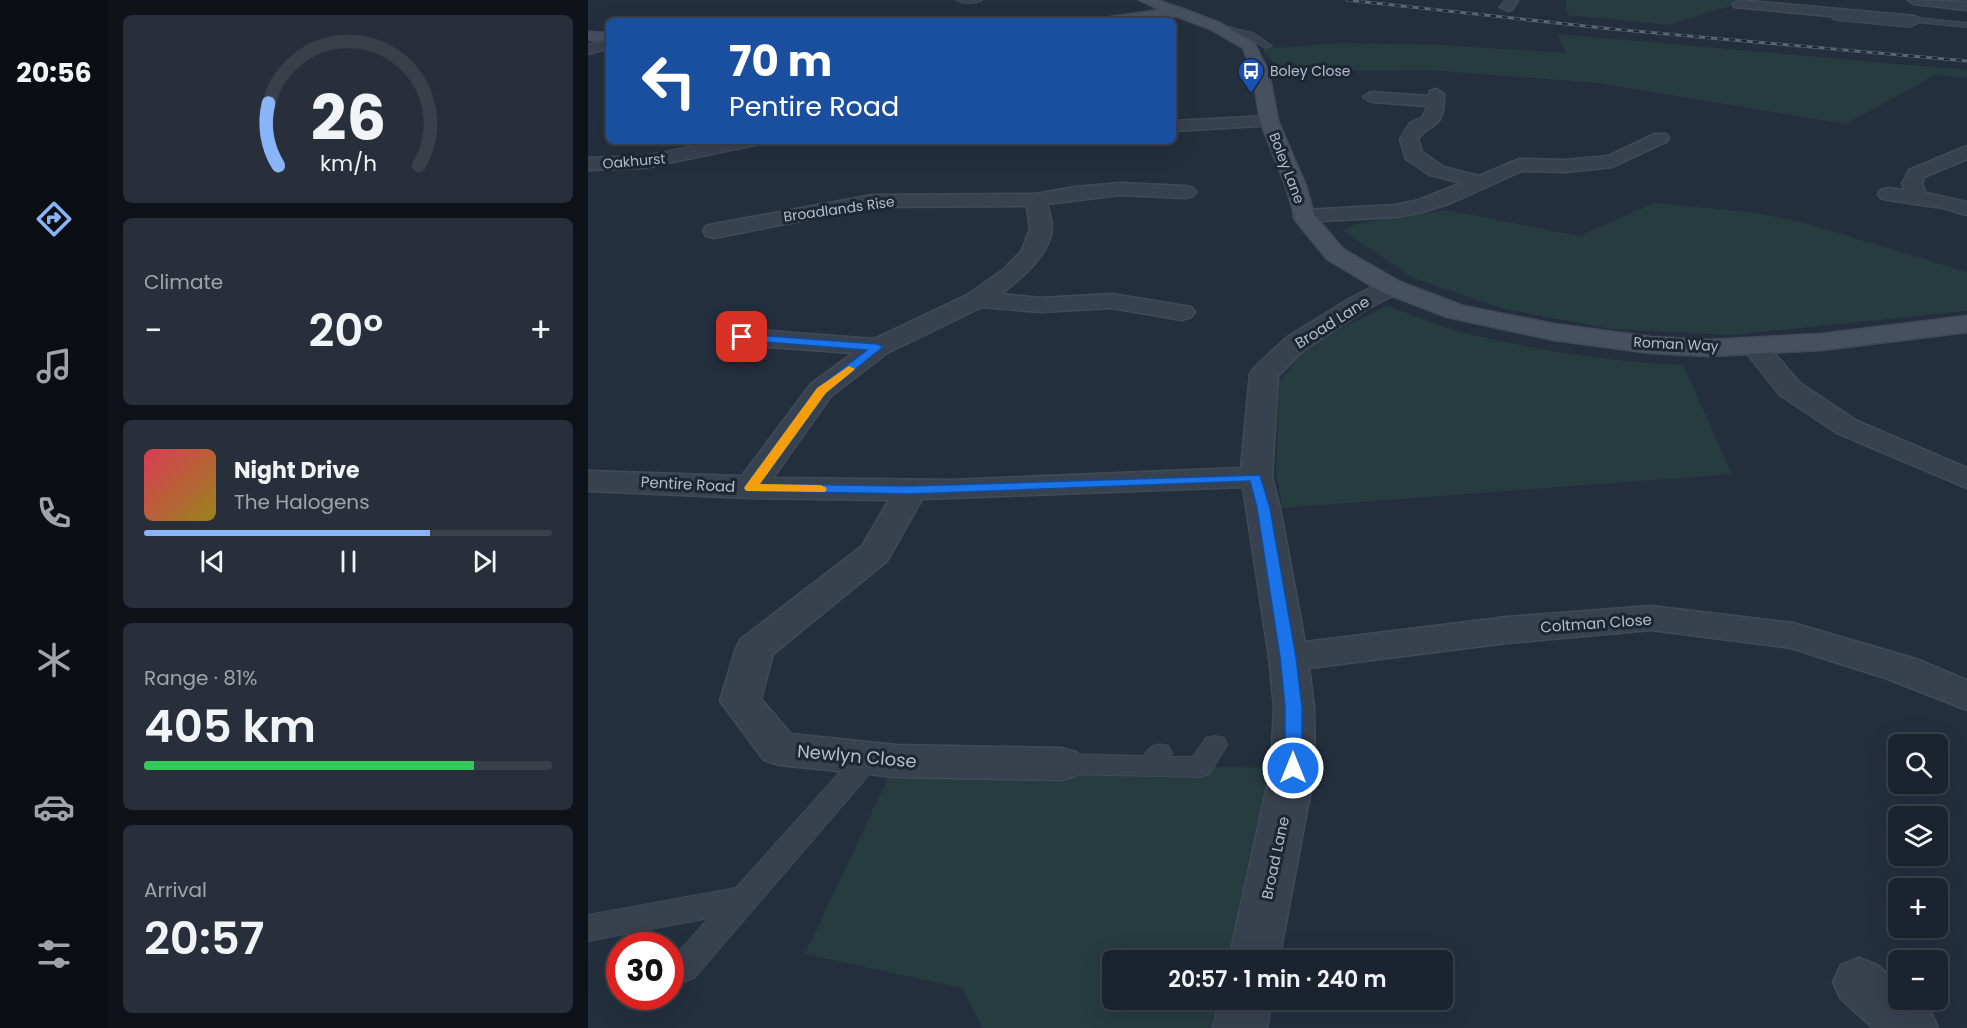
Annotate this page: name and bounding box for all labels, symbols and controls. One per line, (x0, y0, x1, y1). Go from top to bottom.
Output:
text: 70 m (729, 32, 832, 91)
icon: left (630, 42, 708, 120)
text: 20:56 (16, 54, 92, 91)
bus stop icon: Boley Close (1236, 56, 1266, 94)
place label: Boley Close (1270, 61, 1351, 81)
text: 26 (310, 74, 386, 162)
text: Pentire Road (729, 88, 899, 125)
street label: Boley Lane (1264, 130, 1310, 207)
text: km/h (319, 148, 377, 179)
street label: Oakhurst (602, 148, 666, 174)
street label: Broadlands Rise (782, 191, 896, 227)
icon: directions (33, 198, 75, 240)
text: Climate (144, 268, 223, 296)
street label: Broad Lane (1291, 291, 1373, 353)
text: 20° (308, 299, 383, 362)
text: − (144, 307, 162, 354)
text: + (529, 307, 552, 354)
pin (716, 311, 767, 362)
icon: arrive (725, 320, 758, 353)
street label: Roman Way (1633, 332, 1719, 356)
icon: music (33, 345, 75, 387)
text: Night Drive (234, 455, 360, 486)
street label: Pentire Road (640, 471, 736, 497)
text: The Halogens (234, 488, 370, 516)
icon: phone (33, 492, 75, 534)
icon: previous (196, 545, 229, 578)
icon: pause (332, 545, 365, 578)
icon: next (468, 545, 501, 578)
street label: Coltman Close (1540, 609, 1652, 637)
icon: climate (33, 639, 75, 681)
text: Range · 81% (144, 664, 258, 692)
text: 405 km (144, 695, 316, 758)
map controls (1888, 734, 1948, 1010)
button: search (1888, 734, 1948, 794)
position arrow (1261, 736, 1325, 800)
street label: Newlyn Close (796, 738, 918, 774)
icon: car (33, 786, 75, 828)
button: layers (1888, 806, 1948, 866)
street label: Broad Lane (1256, 815, 1294, 901)
text: Arrival (144, 876, 207, 904)
button: + (1888, 878, 1948, 938)
text: 20:57 (144, 907, 264, 970)
speed limit sign: 30 (606, 932, 684, 1010)
icon: filters (33, 933, 75, 975)
button: − (1888, 950, 1948, 1010)
text: 20:57 · 1 min · 240 m (1168, 964, 1387, 995)

